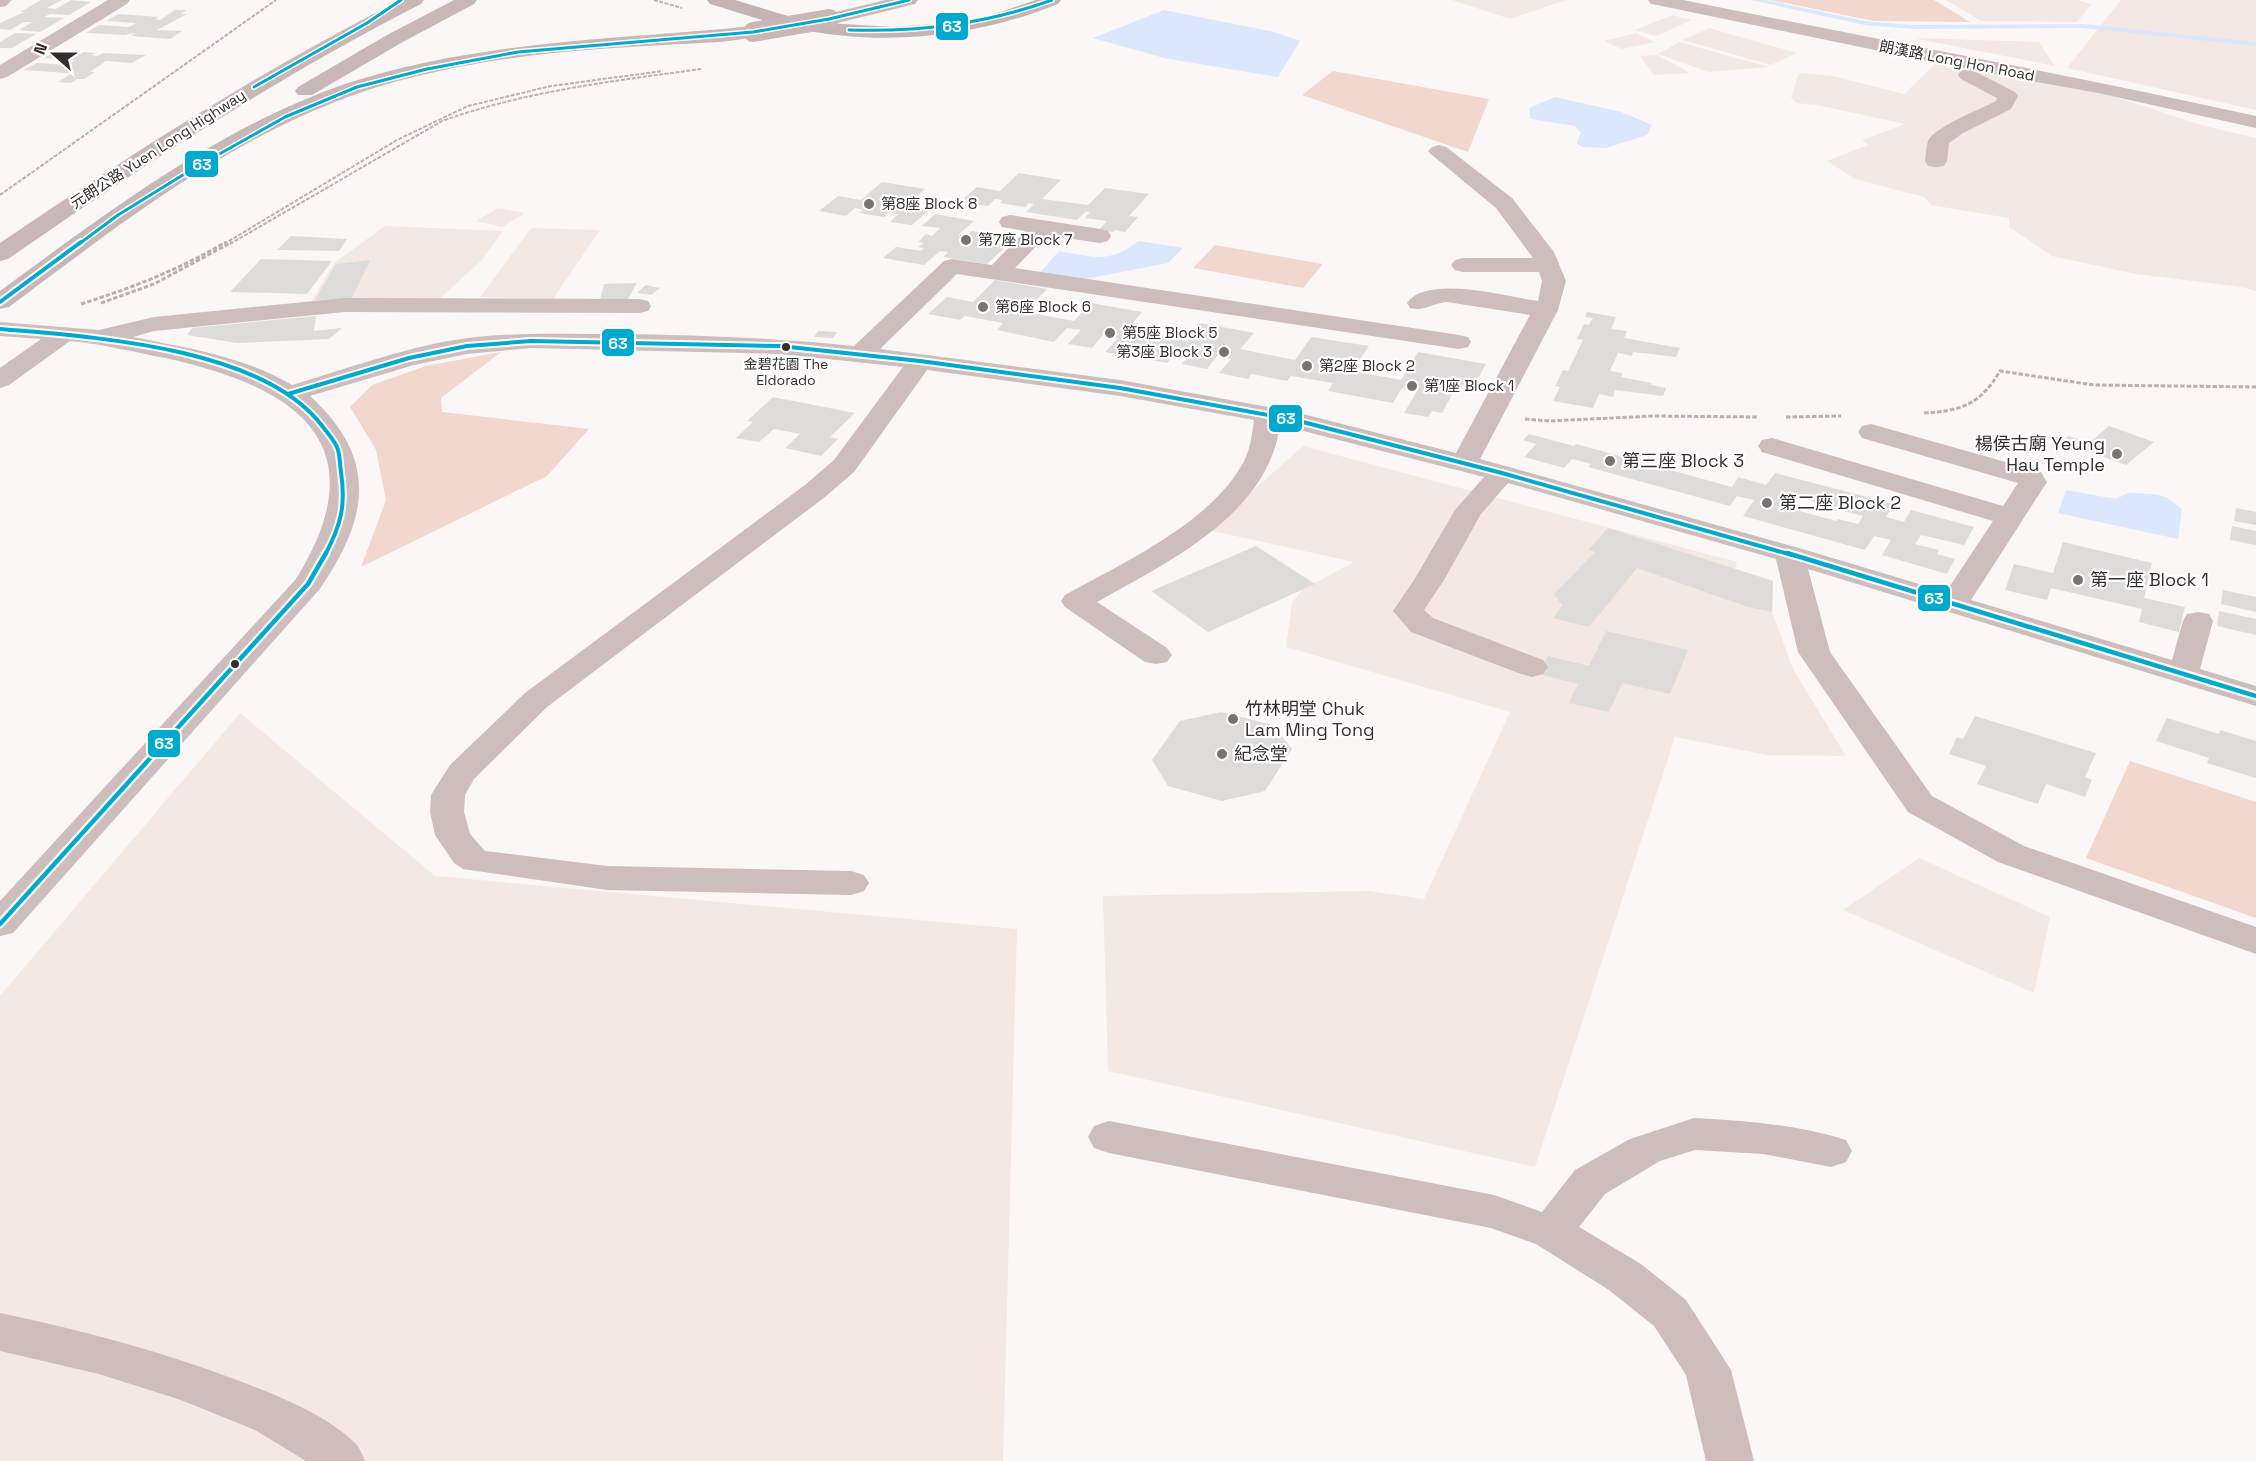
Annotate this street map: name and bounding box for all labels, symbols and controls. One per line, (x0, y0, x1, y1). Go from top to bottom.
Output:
line badge: 63 (935, 12, 969, 41)
text: 63 (942, 16, 962, 37)
north arrow (24, 24, 84, 84)
street label: 朗漢路 Long Hon Road (1878, 36, 2036, 85)
text: N (29, 40, 52, 58)
street label: 元朗公路 Yuen Long Highway (67, 85, 249, 212)
line badge: 63 (184, 150, 219, 178)
text: 63 (192, 154, 212, 175)
place label: 第8座 Block 8 (881, 194, 977, 213)
marker: 第8座 Block 8 (862, 197, 876, 211)
place label: 第7座 Block 7 (978, 230, 1073, 249)
marker: 第7座 Block 7 (959, 233, 973, 247)
place label: 第6座 Block 6 (995, 297, 1091, 316)
marker: 第6座 Block 6 (976, 300, 990, 314)
place label: 第5座 Block 5 (1122, 323, 1218, 342)
marker: 第5座 Block 5 (1103, 326, 1117, 340)
line badge: 63 (601, 328, 635, 357)
text: 63 (608, 333, 628, 354)
marker: 金碧花園 The Eldorado (780, 341, 792, 353)
place label: 第3座 Block 3 (1116, 342, 1212, 361)
marker: 第3座 Block 3 (1217, 345, 1231, 359)
place label: 金碧花園 The Eldorado (744, 355, 828, 389)
place label: 第2座 Block 2 (1319, 356, 1415, 375)
marker: 第2座 Block 2 (1300, 359, 1314, 373)
place label: 第1座 Block 1 (1424, 376, 1514, 395)
marker: 第1座 Block 1 (1405, 379, 1419, 393)
line badge: 63 (1268, 404, 1303, 433)
text: 63 (1276, 408, 1296, 429)
place label: 楊侯古廟 Yeung Hau Temple (1975, 432, 2105, 476)
marker: 楊侯古廟 Yeung Hau Temple (2110, 447, 2124, 461)
place label: 第三座 Block 3 (1622, 449, 1744, 472)
marker: 第三座 Block 3 (1603, 454, 1617, 468)
place label: 第二座 Block 2 (1779, 491, 1901, 514)
marker: 第二座 Block 2 (1760, 496, 1774, 510)
place label: 第一座 Block 1 (2090, 568, 2209, 591)
marker: 第一座 Block 1 (2071, 573, 2085, 587)
line badge: 63 (1917, 584, 1951, 612)
text: 63 (1924, 588, 1944, 609)
unlabelled marker (229, 658, 241, 670)
place label: 竹林明堂 Chuk Lam Ming Tong (1245, 697, 1375, 741)
marker: 竹林明堂 Chuk Lam Ming Tong (1226, 712, 1240, 726)
line badge: 63 (147, 729, 181, 758)
text: 63 (154, 733, 174, 754)
place label: 紀念堂 (1234, 742, 1288, 765)
marker: 紀念堂 (1215, 747, 1229, 761)

